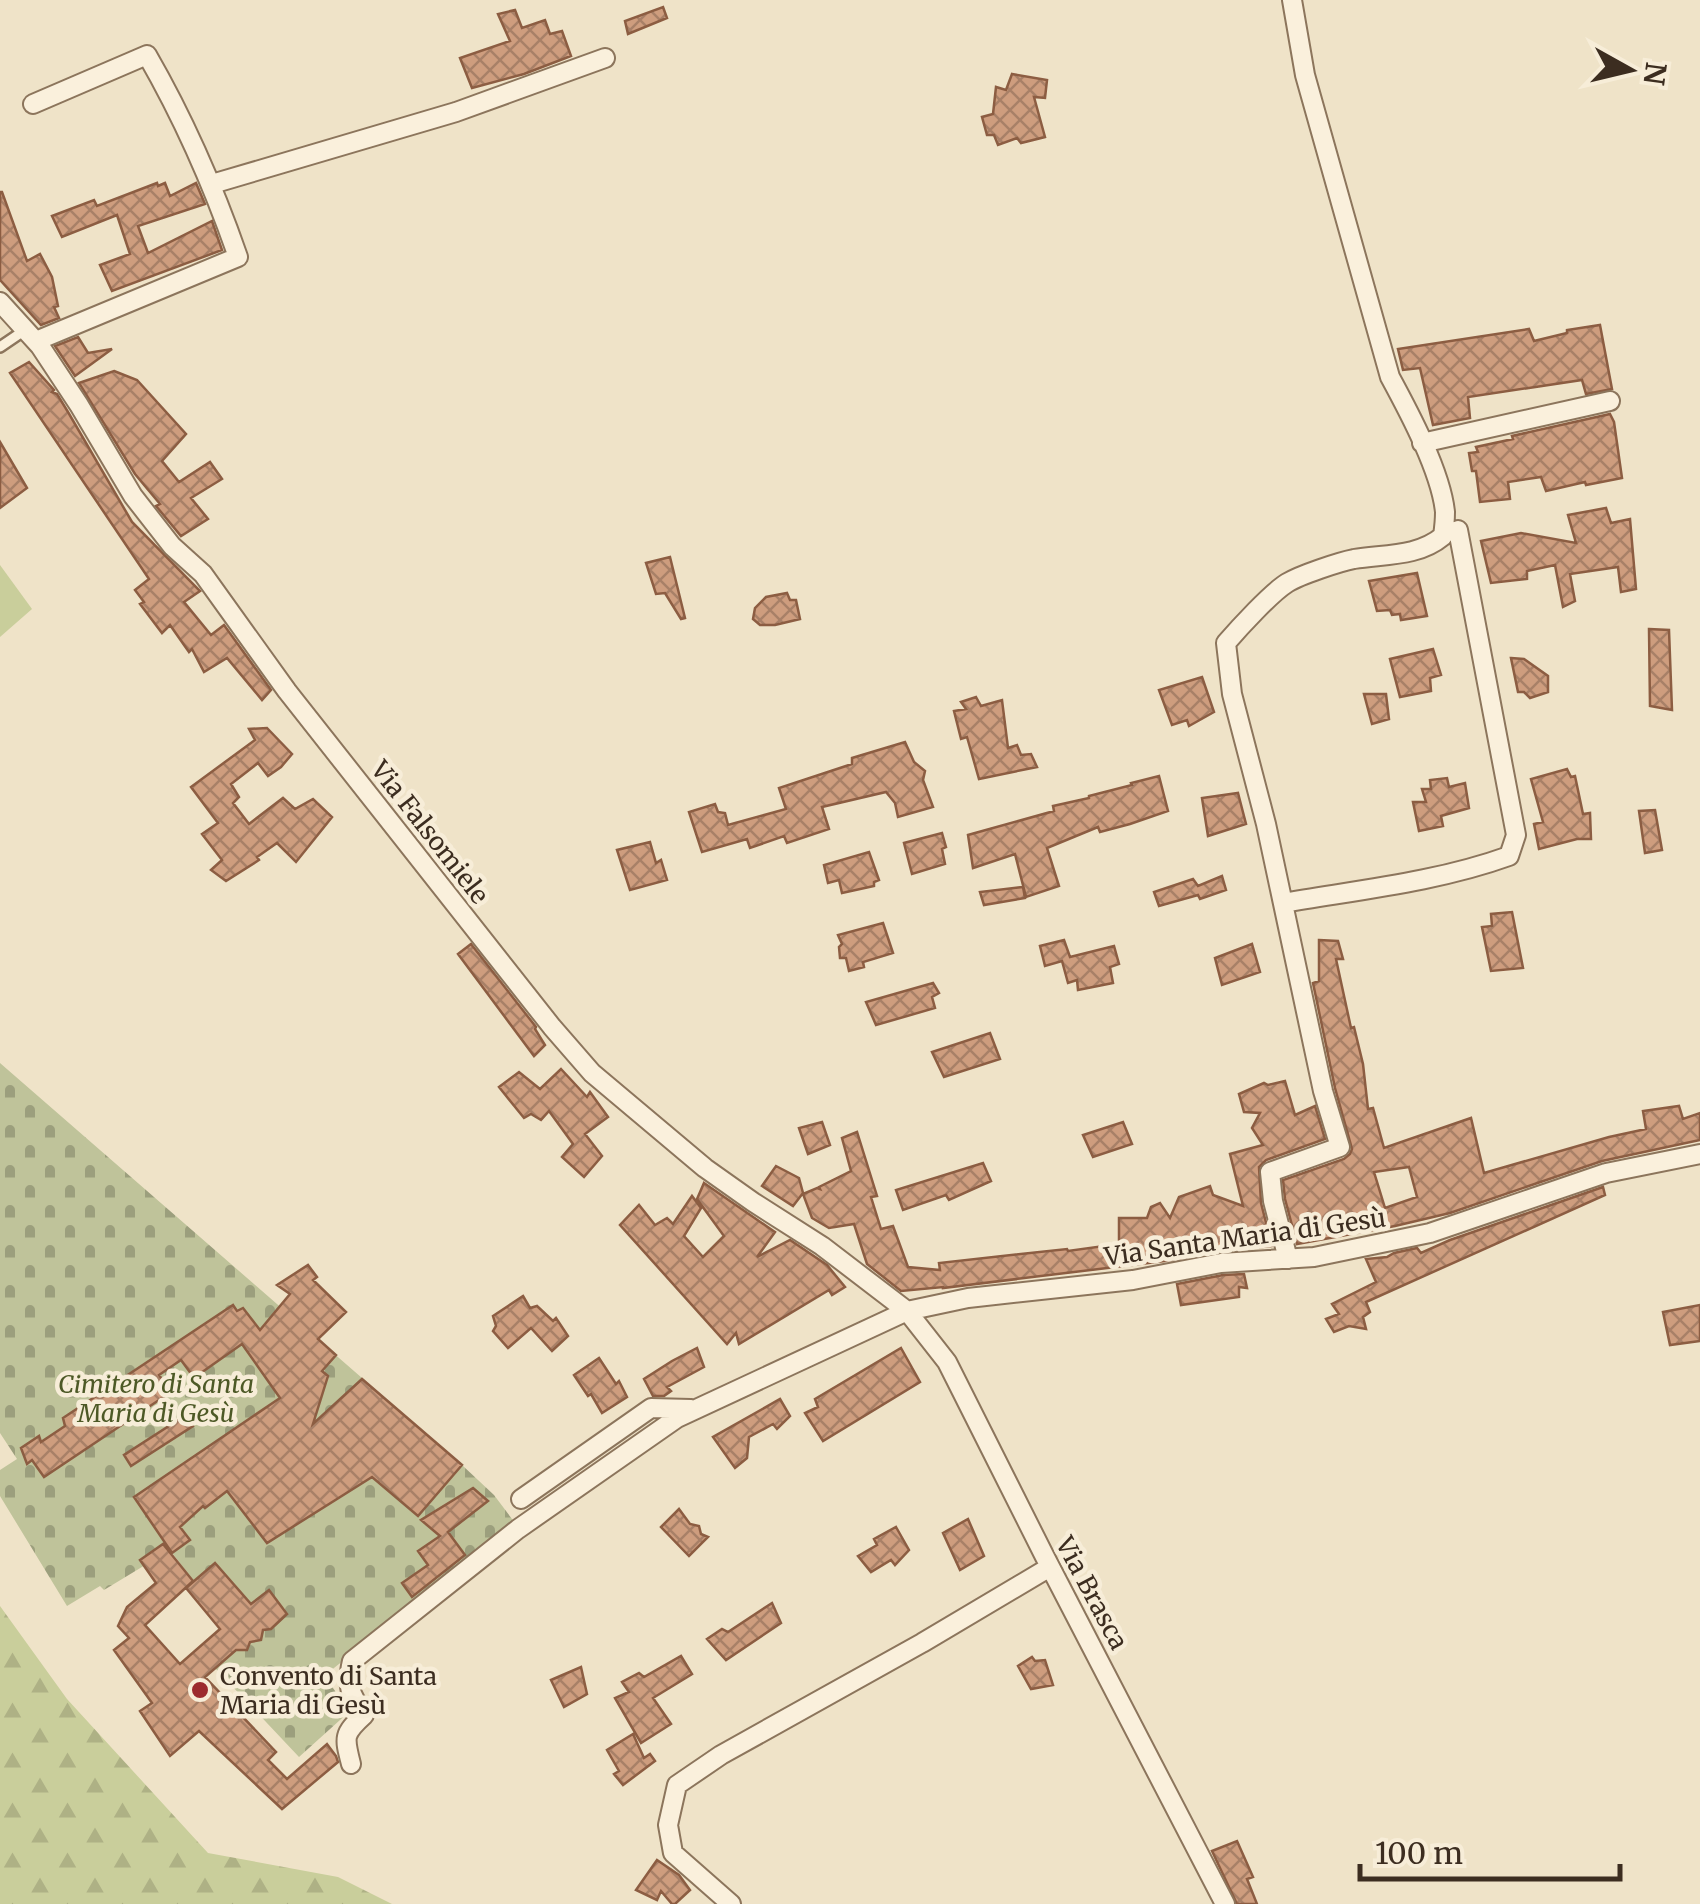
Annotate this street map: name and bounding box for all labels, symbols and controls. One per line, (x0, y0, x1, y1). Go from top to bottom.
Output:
north arrow (1580, 20, 1680, 120)
text: N (1635, 60, 1674, 87)
street label: Via Falsomiele (364, 753, 496, 910)
street label: Via Santa Maria di Gesù (1101, 1201, 1388, 1273)
park label: Cimitero di Santa Maria di Gesù (58, 1368, 254, 1429)
street label: Via Brasca (1048, 1530, 1135, 1655)
place label: Convento di Santa Maria di Gesù (220, 1660, 437, 1721)
marker: Convento di Santa Maria di Gesù (189, 1679, 211, 1701)
scale bar (1360, 1819, 1620, 1881)
text: 100 m (1375, 1834, 1463, 1872)

